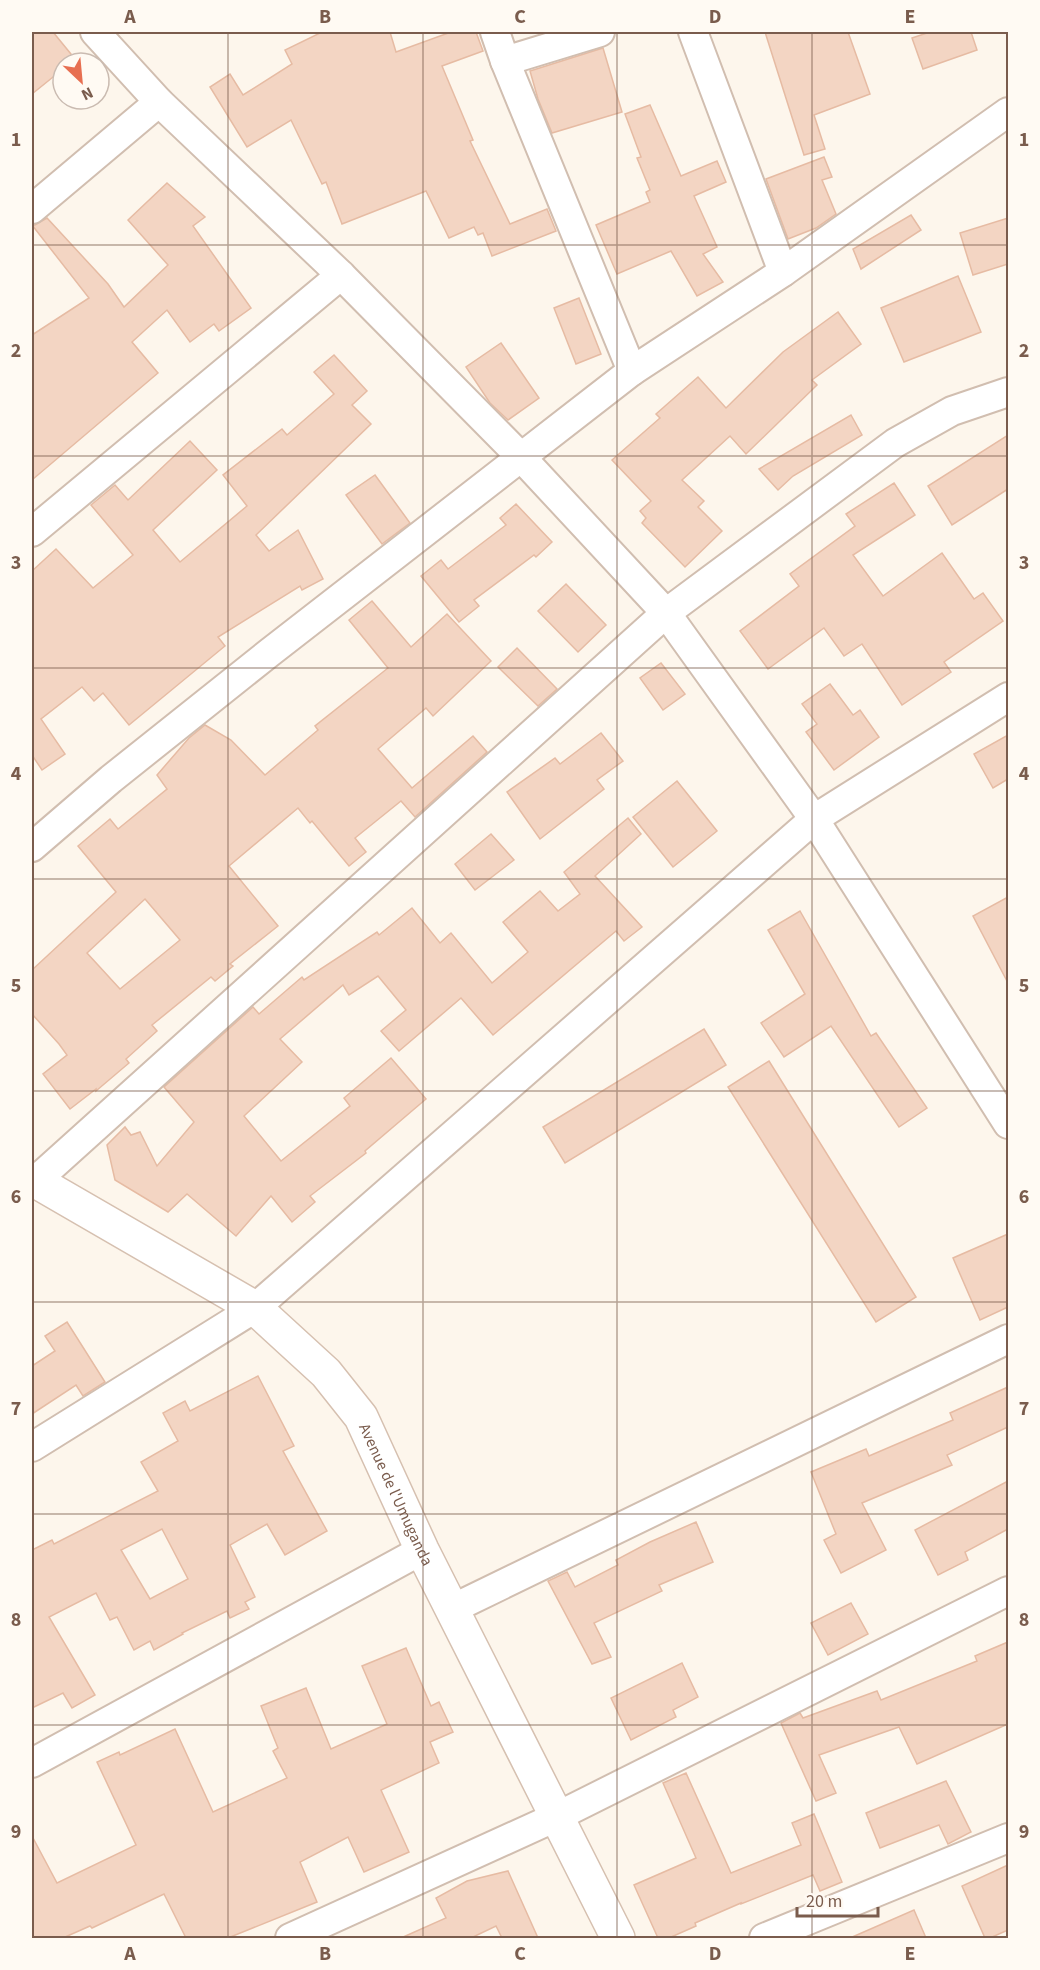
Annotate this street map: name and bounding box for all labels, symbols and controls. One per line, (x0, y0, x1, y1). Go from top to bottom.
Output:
text: A (123, 3, 136, 31)
text: B (319, 3, 331, 31)
text: C (514, 3, 526, 31)
text: D (709, 3, 721, 31)
text: E (905, 3, 915, 31)
north arrow (51, 51, 111, 111)
text: N (78, 81, 97, 106)
text: 1 (11, 126, 21, 154)
text: 1 (1019, 126, 1029, 154)
text: 2 (11, 337, 21, 365)
text: 2 (1019, 337, 1029, 365)
text: 3 (11, 549, 21, 577)
text: 3 (1019, 549, 1029, 577)
text: 4 (11, 760, 22, 788)
text: 4 (1019, 760, 1030, 788)
text: 5 (11, 972, 21, 1000)
text: 5 (1019, 972, 1029, 1000)
text: 6 (11, 1183, 21, 1211)
text: 6 (1019, 1183, 1029, 1211)
text: 7 (11, 1395, 21, 1423)
text: 7 (1019, 1395, 1029, 1423)
street label: Avenue de l'Umuganda (353, 1420, 438, 1570)
text: 8 (11, 1606, 21, 1634)
text: 8 (1019, 1606, 1029, 1634)
text: 9 (11, 1818, 21, 1846)
text: 9 (1019, 1818, 1029, 1846)
scale bar (797, 1880, 878, 1918)
text: 20 m (806, 1889, 842, 1914)
text: A (123, 1940, 136, 1968)
text: B (319, 1940, 331, 1968)
text: C (514, 1940, 526, 1968)
text: D (709, 1940, 721, 1968)
text: E (905, 1940, 915, 1968)

